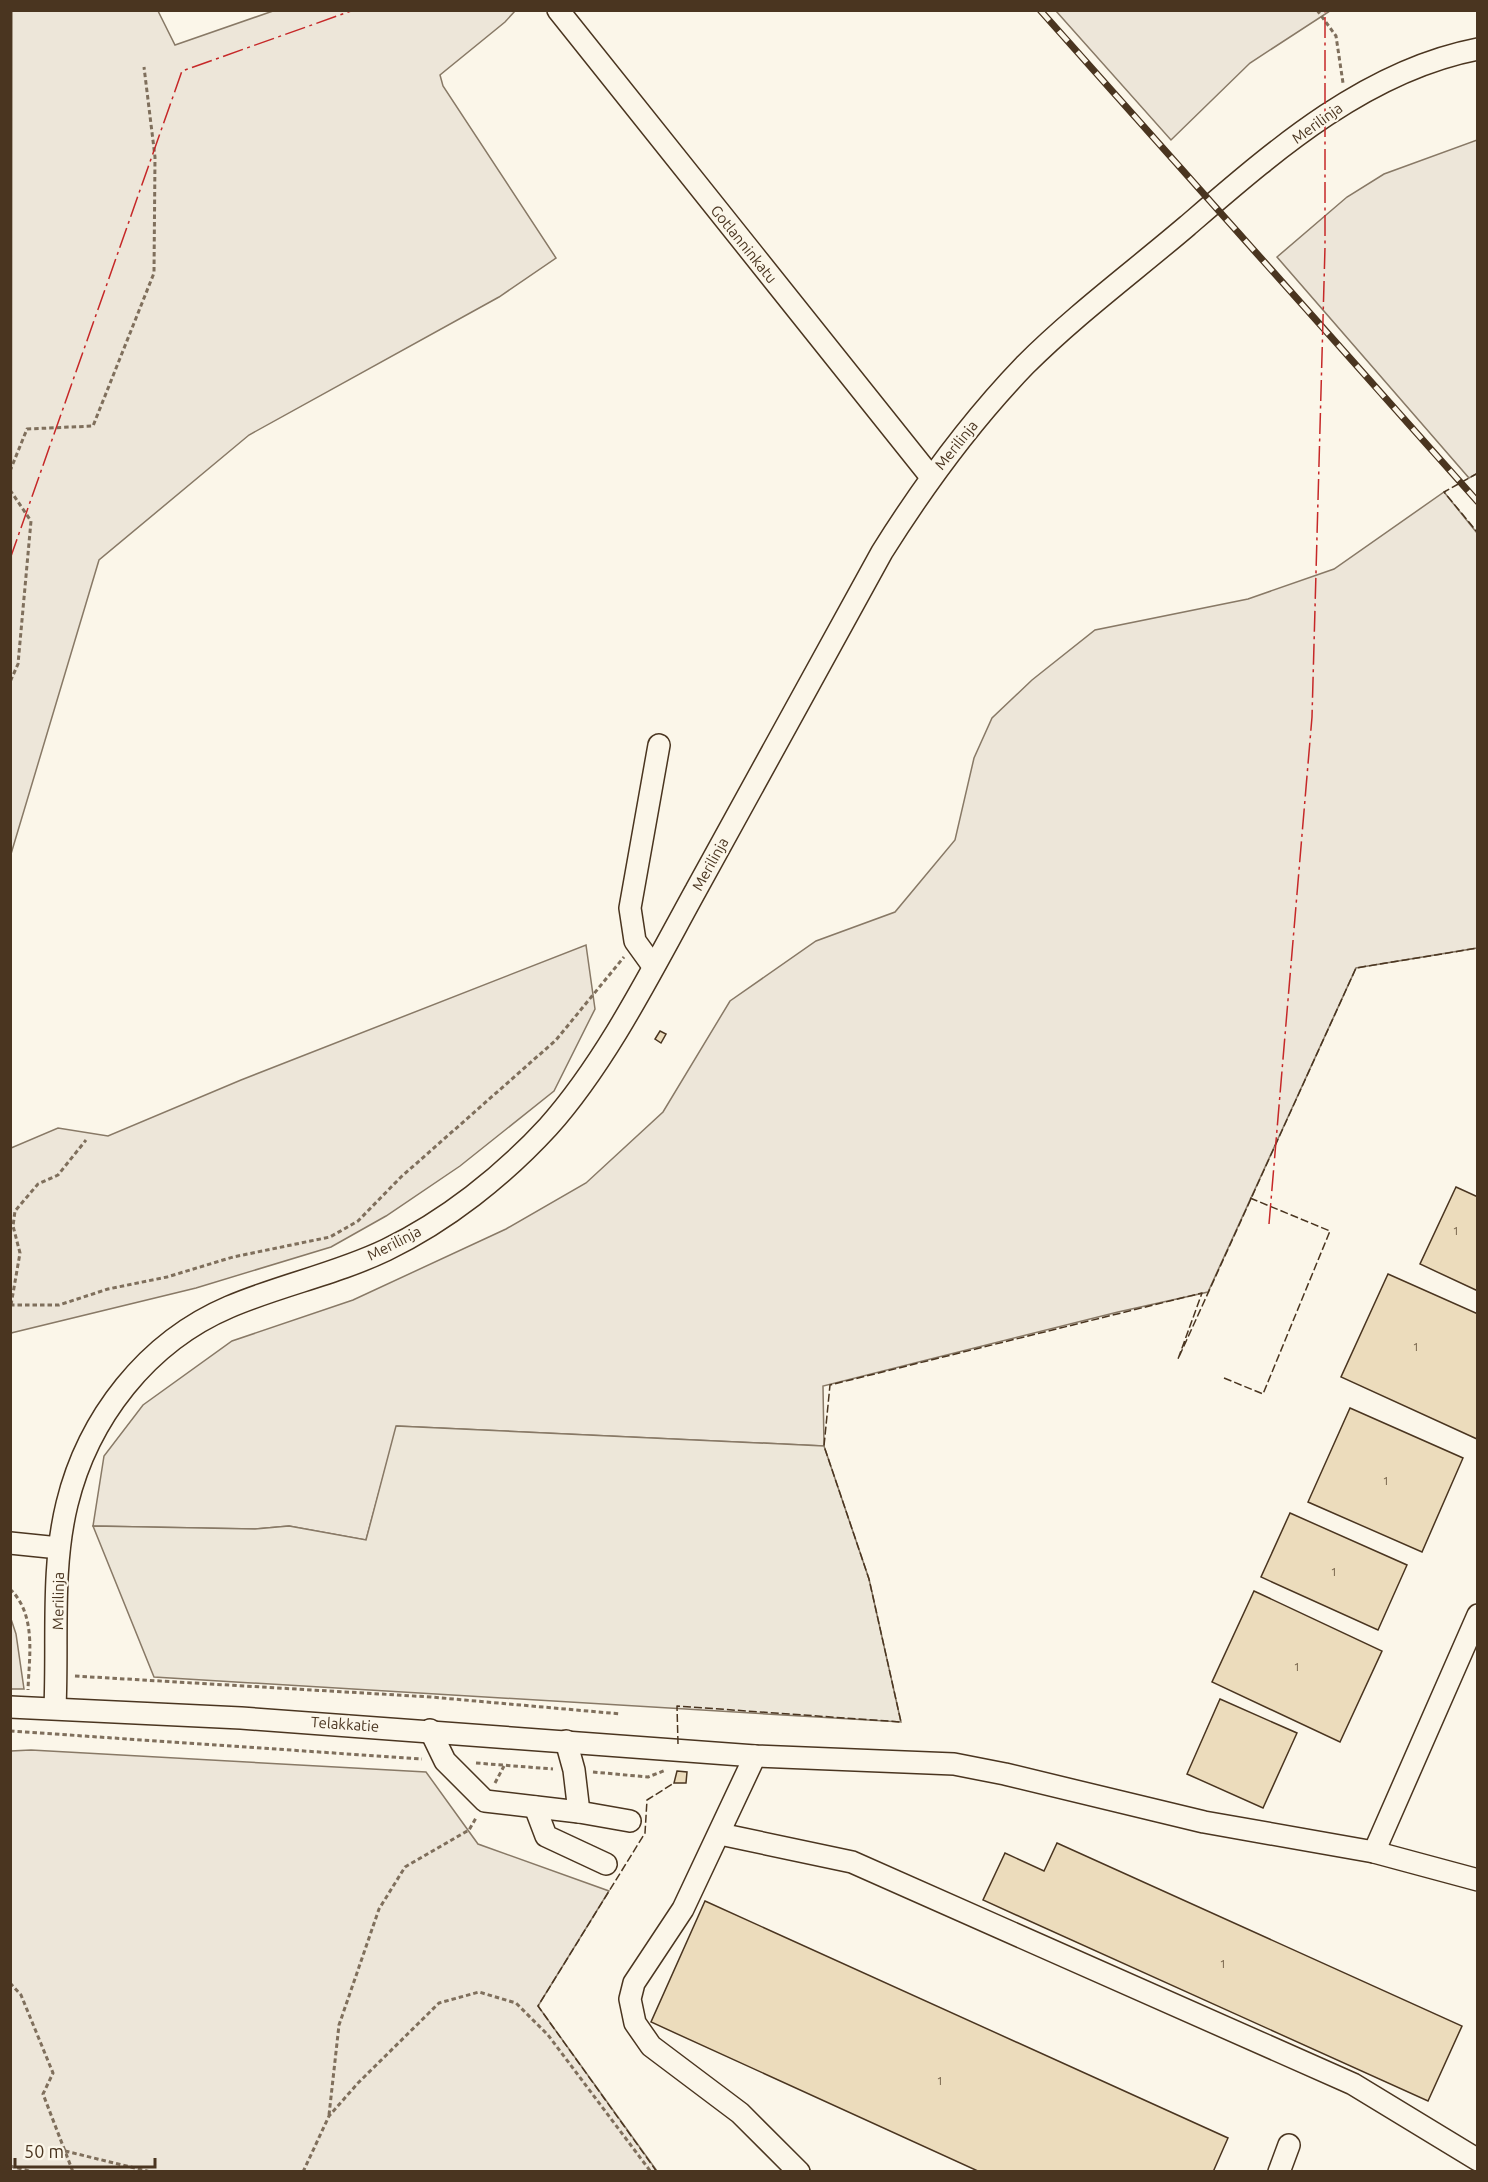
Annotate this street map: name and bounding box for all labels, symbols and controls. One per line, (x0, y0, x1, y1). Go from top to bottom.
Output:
street label: Merilinja (1288, 99, 1346, 147)
street label: Gotlanninkatu (707, 202, 781, 286)
street label: Merilinja (931, 417, 981, 473)
street label: Merilinja (688, 834, 732, 894)
street label: Merilinja (364, 1222, 424, 1264)
house number: 1 (1453, 1224, 1459, 1237)
house number: 1 (1413, 1340, 1419, 1353)
house number: 1 (1383, 1474, 1389, 1487)
house number: 1 (1331, 1565, 1337, 1578)
street label: Merilinja (49, 1572, 67, 1630)
house number: 1 (1294, 1660, 1300, 1673)
street label: Telakkatie (310, 1713, 380, 1735)
house number: 1 (1220, 1957, 1226, 1970)
house number: 1 (937, 2074, 943, 2087)
scale bar (15, 2131, 154, 2169)
text: 50 m (24, 2141, 64, 2161)

